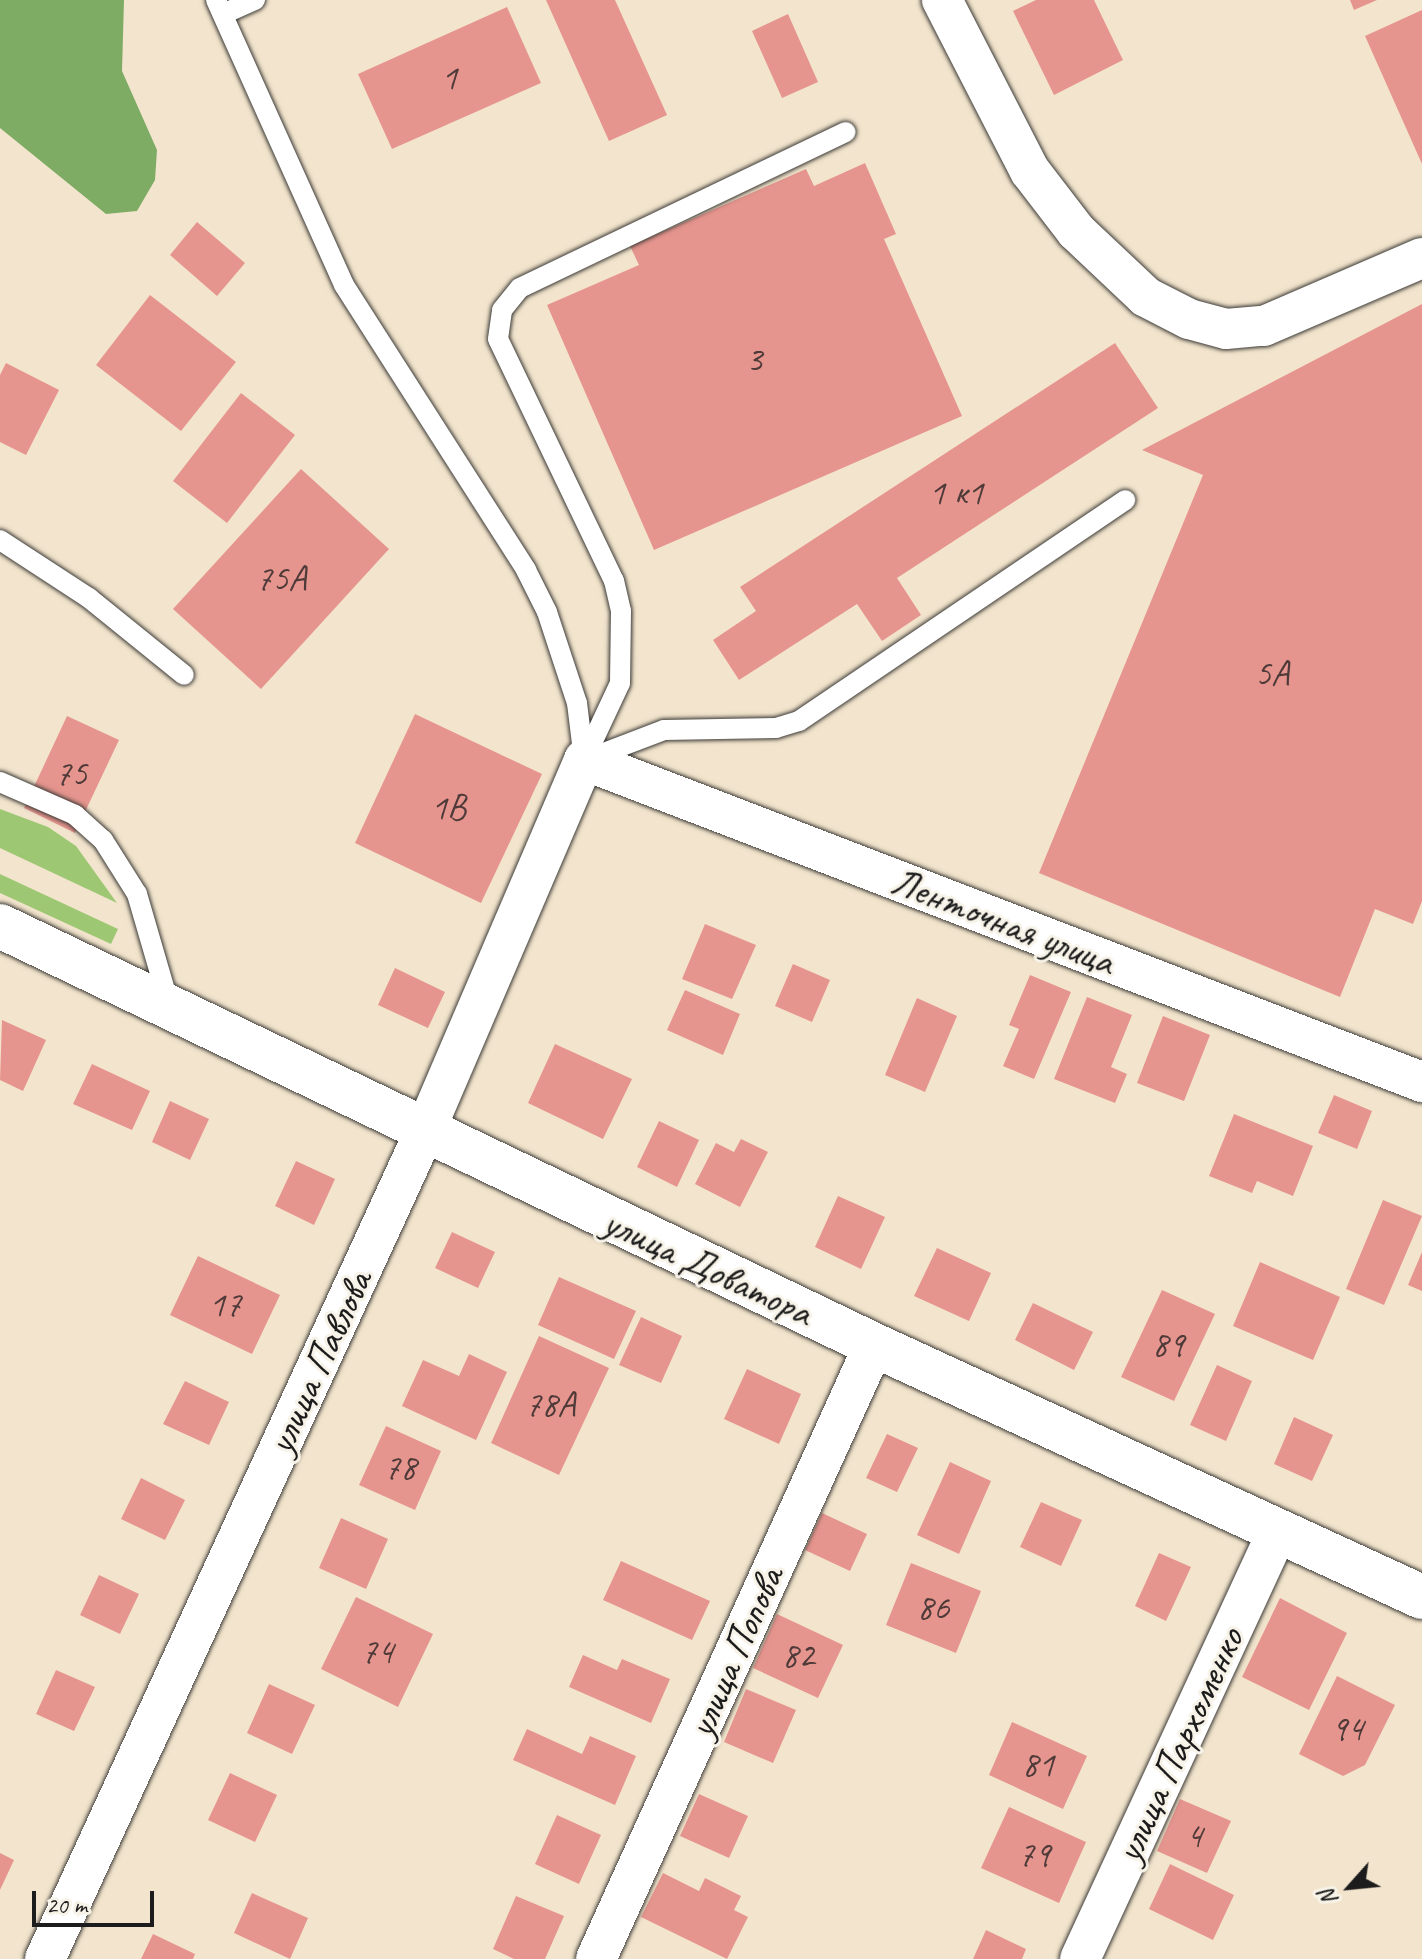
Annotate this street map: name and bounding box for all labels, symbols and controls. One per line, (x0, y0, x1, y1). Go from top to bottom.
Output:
house number: 1 (441, 56, 457, 100)
house number: 3 (746, 338, 762, 382)
house number: 1 к1 (929, 471, 983, 515)
house number: 75А (256, 557, 306, 601)
house number: 5А (1255, 652, 1289, 696)
house number: 75 (55, 752, 87, 796)
house number: 1В (431, 786, 465, 830)
street label: Ленточная улица (883, 856, 1123, 986)
street label: улица Доватора (594, 1197, 822, 1337)
street label: улица Павлова (256, 1264, 382, 1460)
house number: 17 (209, 1283, 241, 1327)
house number: 89 (1152, 1323, 1184, 1367)
house number: 78А (525, 1383, 575, 1427)
house number: 78 (384, 1446, 416, 1490)
street label: улица Попова (676, 1559, 794, 1745)
house number: 86 (917, 1586, 949, 1630)
street label: улица Пархоменко (1104, 1621, 1254, 1869)
house number: 74 (361, 1630, 393, 1674)
house number: 82 (782, 1634, 814, 1678)
house number: 94 (1331, 1707, 1363, 1751)
house number: 81 (1022, 1743, 1054, 1787)
house number: 4 (1186, 1814, 1202, 1858)
house number: 79 (1018, 1833, 1050, 1877)
north arrow (1310, 1847, 1390, 1927)
scale bar (36, 1875, 158, 1925)
text: N (1313, 1885, 1344, 1910)
text: 20 m (46, 1890, 87, 1920)

